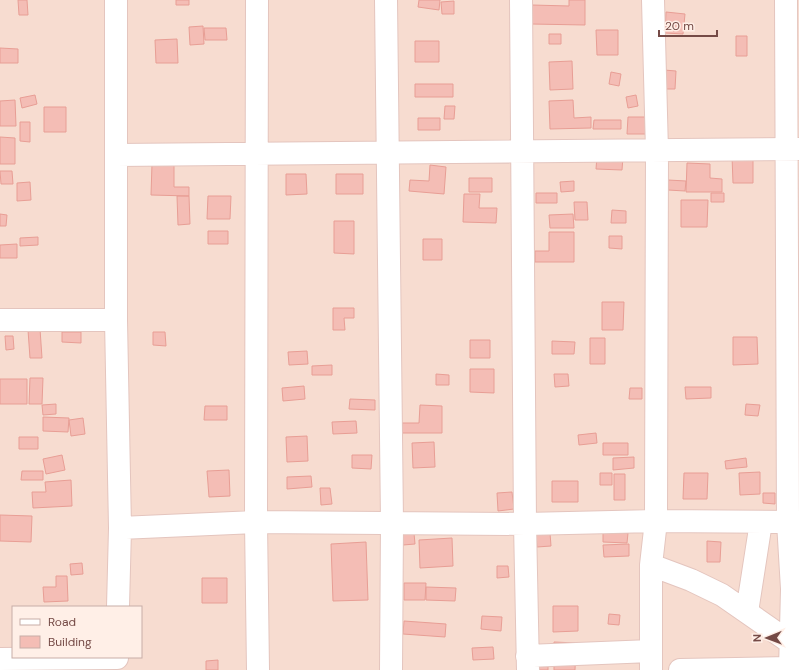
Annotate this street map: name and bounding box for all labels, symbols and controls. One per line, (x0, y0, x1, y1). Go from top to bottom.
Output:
scale bar (659, 12, 717, 38)
text: 20 m (665, 18, 694, 34)
legend (12, 606, 142, 658)
text: Road (48, 614, 76, 630)
north arrow (747, 618, 787, 658)
text: Building (48, 634, 92, 650)
text: N (750, 634, 764, 642)

